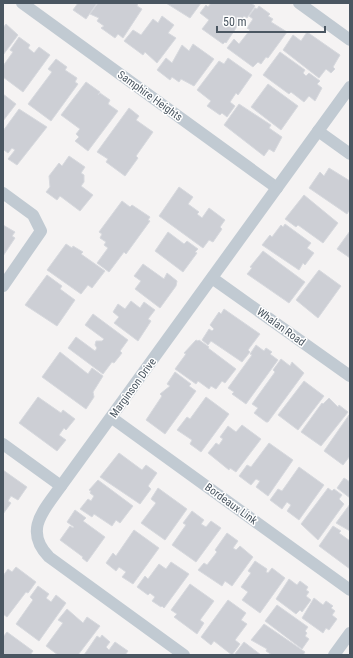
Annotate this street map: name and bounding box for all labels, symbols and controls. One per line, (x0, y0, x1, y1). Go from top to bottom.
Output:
scale bar (217, 8, 325, 34)
text: 50 m (223, 15, 247, 29)
street label: Samphire Heights (115, 68, 185, 124)
street label: Whalan Road (254, 305, 308, 349)
street label: Marginson Drive (107, 356, 159, 420)
street label: Bordeaux Link (202, 481, 260, 527)

